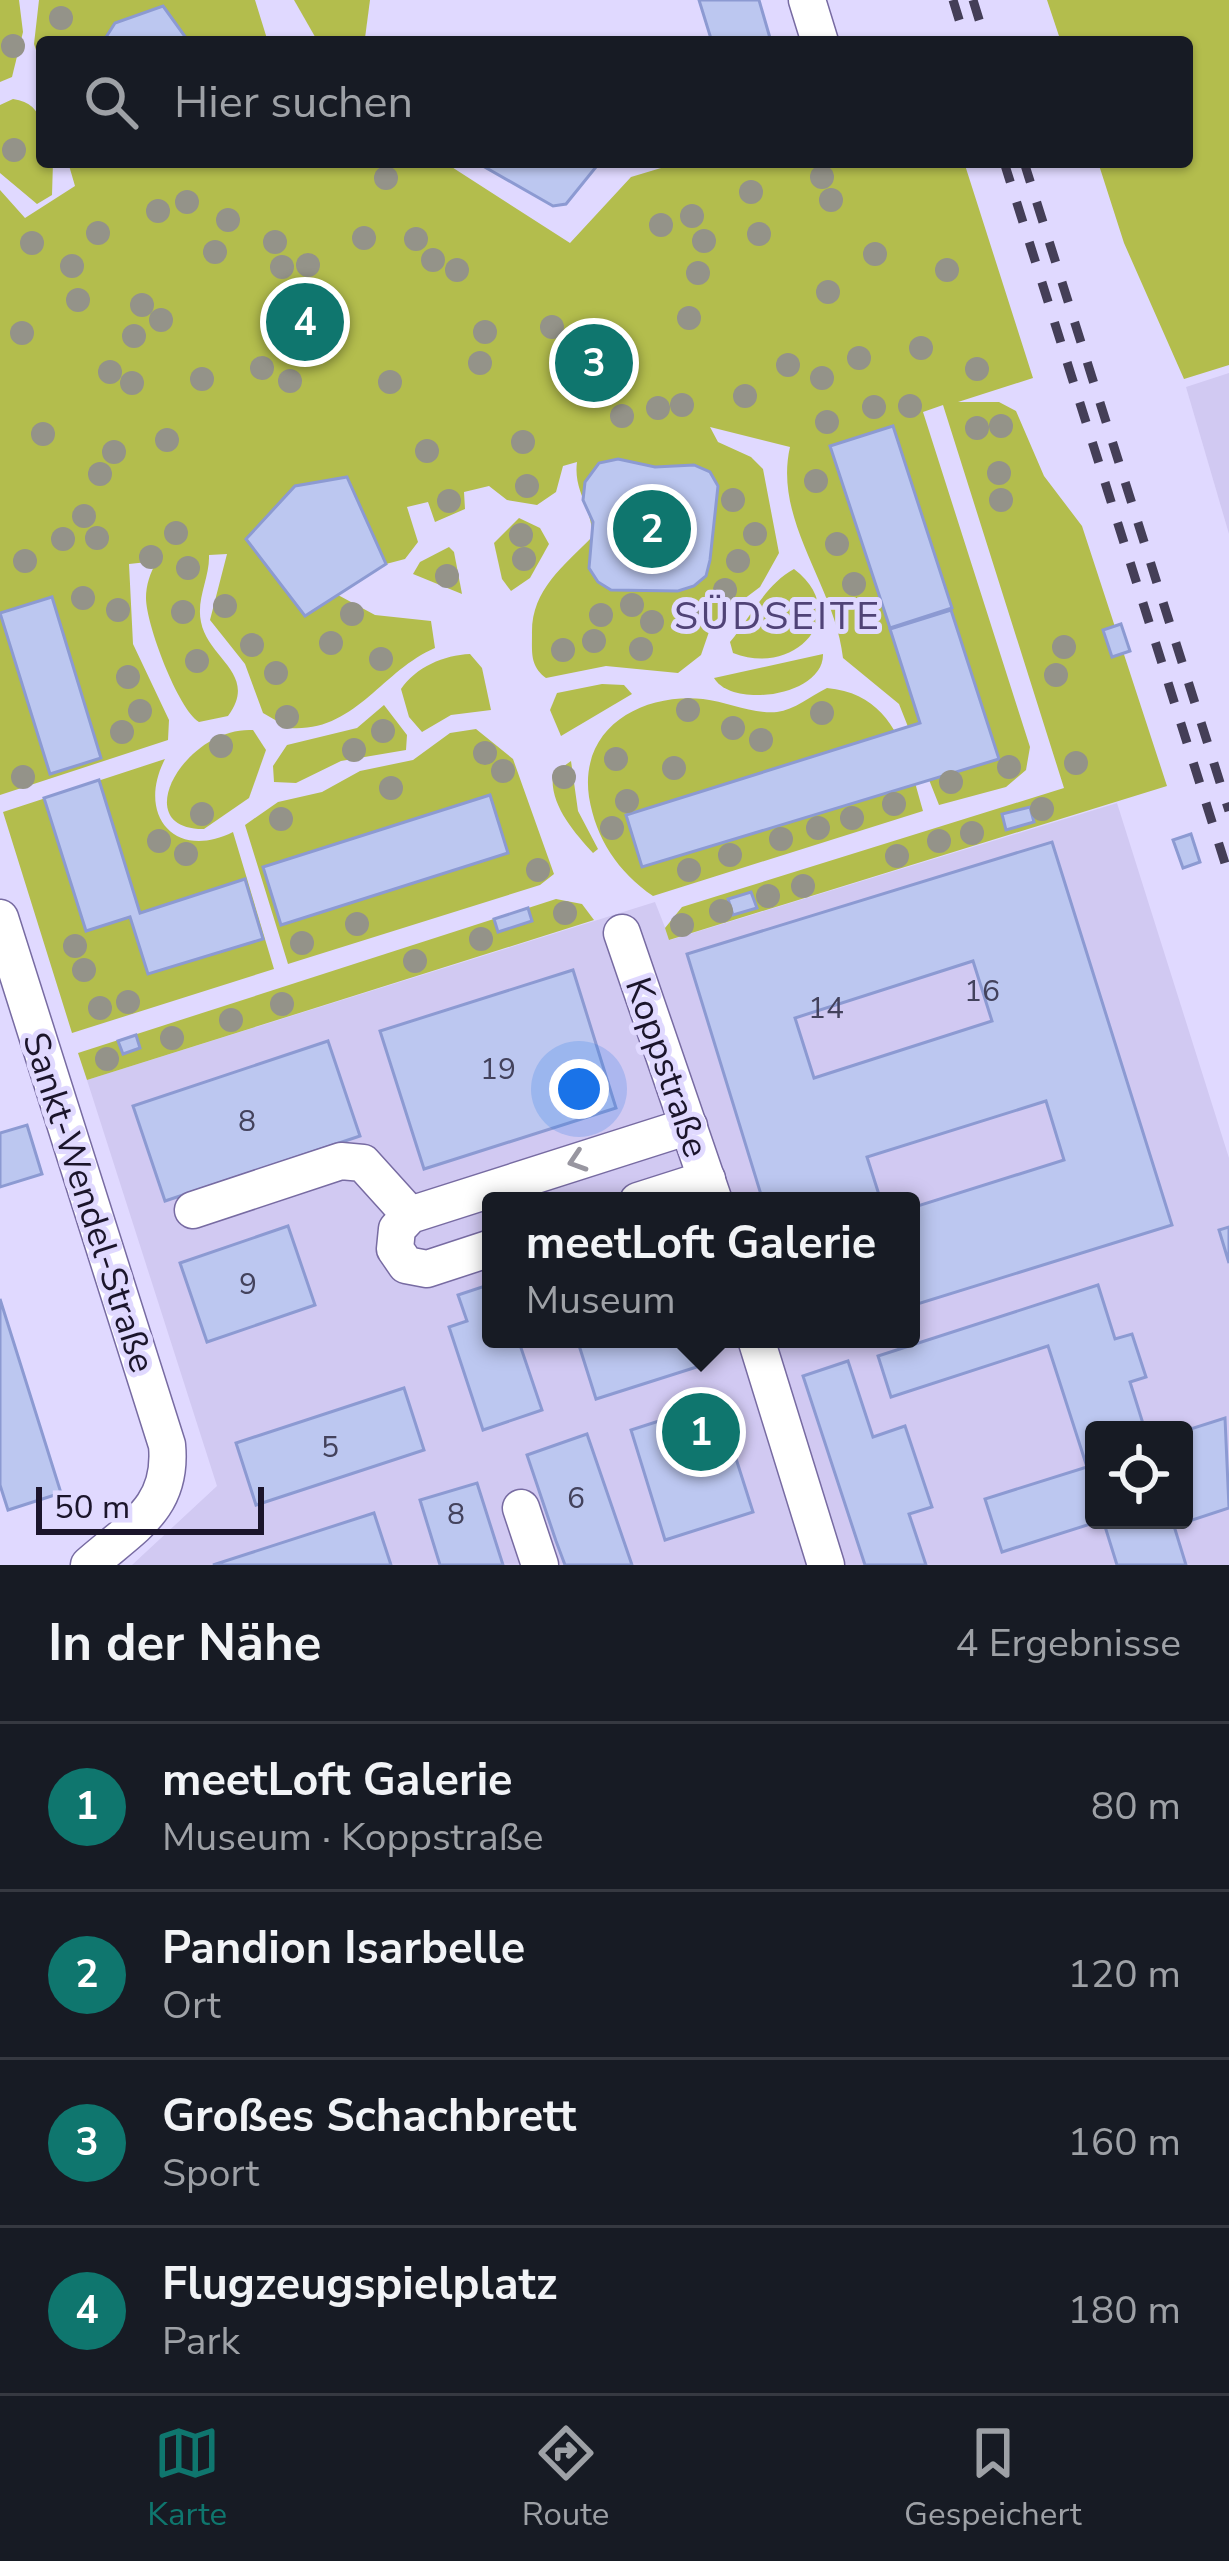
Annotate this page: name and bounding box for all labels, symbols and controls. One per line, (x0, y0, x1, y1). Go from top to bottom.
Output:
search box (36, 36, 1193, 168)
icon: search (78, 69, 144, 135)
text: Hier suchen (174, 72, 413, 133)
pin: 4 (266, 277, 344, 367)
pin: 3 (555, 318, 633, 408)
pin: 2 (613, 484, 691, 574)
district label: SÜDSEITE (674, 590, 882, 643)
street label: Koppstraße (613, 971, 720, 1164)
house number: 16 (964, 971, 1000, 1012)
house number: 14 (808, 988, 844, 1029)
street label: Sankt-Wendel-Straße (10, 1026, 167, 1379)
house number: 19 (480, 1049, 516, 1090)
your location (549, 1059, 609, 1119)
house number: 8 (238, 1101, 256, 1142)
one-way arrow (567, 1147, 588, 1172)
popup (482, 1192, 920, 1348)
text: meetLoft Galerie (526, 1213, 876, 1274)
house number: 9 (239, 1264, 257, 1305)
text: Museum (526, 1274, 676, 1327)
pin: 1 (662, 1387, 740, 1477)
map controls (1085, 1421, 1193, 1529)
button: locate (1085, 1421, 1193, 1529)
house number: 5 (321, 1427, 339, 1468)
house number: 6 (567, 1478, 585, 1519)
scale bar (36, 1481, 264, 1534)
text: 50 m (54, 1485, 130, 1530)
house number: 8 (447, 1494, 465, 1535)
text: In der Nähe (48, 1608, 321, 1678)
text: 4 Ergebnisse (955, 1617, 1181, 1670)
text: meetLoft Galerie (162, 1750, 513, 1811)
text: 1 (75, 1780, 99, 1833)
text: 80 m (1091, 1780, 1181, 1833)
text: Museum · Koppstraße (162, 1811, 543, 1864)
text: Pandion Isarbelle (162, 1918, 525, 1979)
text: 2 (75, 1948, 99, 2001)
text: 120 m (1067, 1948, 1181, 2001)
text: Ort (162, 1979, 221, 2032)
text: Großes Schachbrett (162, 2086, 576, 2147)
text: 3 (75, 2116, 99, 2169)
text: 160 m (1067, 2116, 1181, 2169)
text: Sport (162, 2147, 259, 2200)
text: Flugzeugspielplatz (162, 2254, 557, 2315)
text: 4 (75, 2284, 99, 2337)
text: 180 m (1067, 2284, 1181, 2337)
text: Park (162, 2315, 240, 2368)
tab: Karte (147, 2420, 227, 2537)
tab: Route (522, 2420, 609, 2537)
tab: Gespeichert (904, 2420, 1082, 2537)

